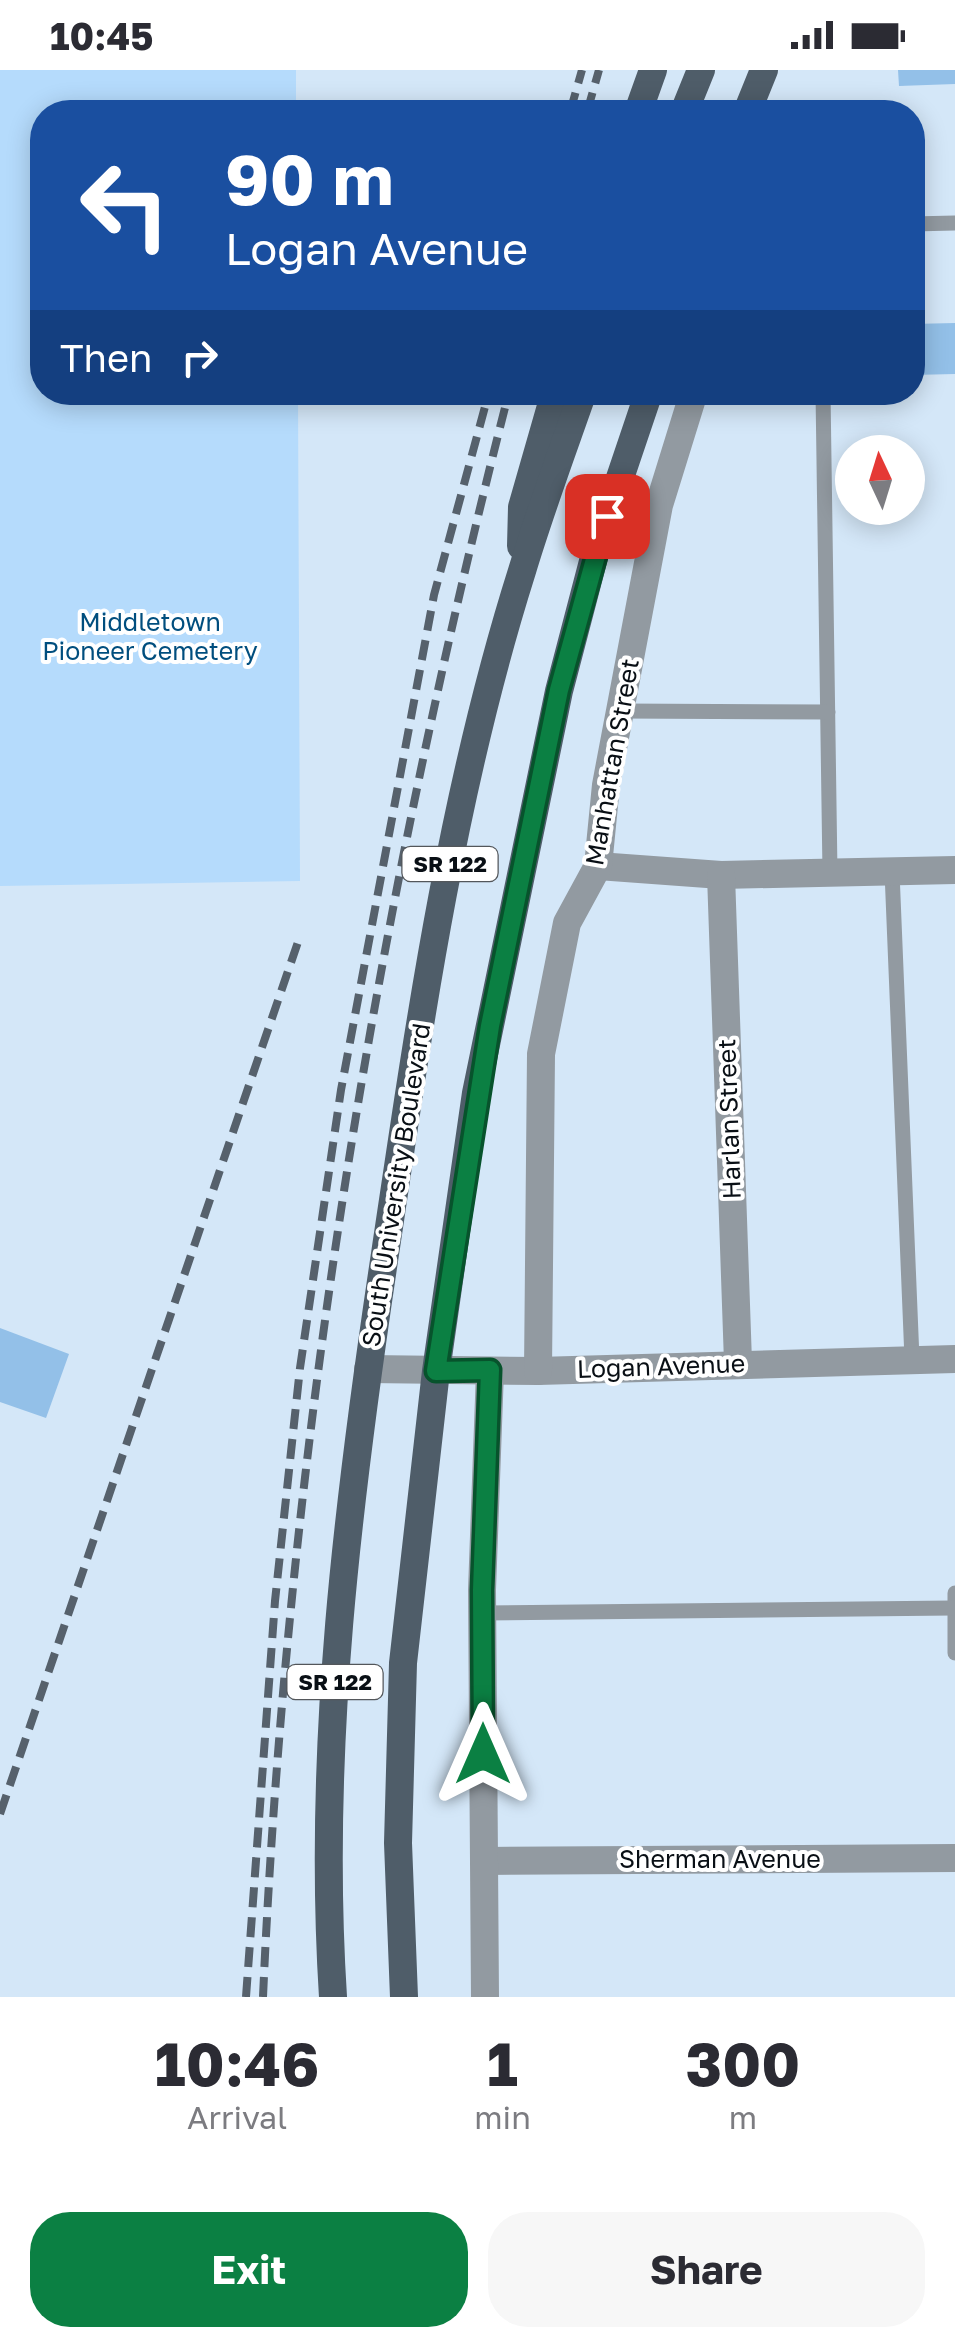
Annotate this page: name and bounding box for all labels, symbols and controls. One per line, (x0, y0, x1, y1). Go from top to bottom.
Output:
text: 10:45 (50, 13, 153, 58)
text: 90 m (225, 136, 394, 220)
icon: left (60, 140, 190, 270)
text: Logan Avenue (225, 221, 528, 275)
icon: right (172, 330, 227, 385)
text: Then (60, 335, 152, 380)
north arrow (835, 435, 925, 525)
map controls (835, 435, 925, 525)
pin (565, 474, 650, 559)
icon: arrive (580, 489, 635, 544)
park label: Middletown Pioneer Cemetery (42, 606, 258, 666)
street label: Manhattan Street (578, 656, 645, 868)
road number: SR 122 (402, 847, 498, 881)
street label: South University Boulevard (355, 1021, 436, 1349)
street label: Harlan Street (710, 1038, 747, 1200)
street label: Logan Avenue (576, 1347, 746, 1384)
road number: SR 122 (288, 1665, 382, 1699)
position arrow (431, 1702, 535, 1806)
street label: Sherman Avenue (619, 1843, 821, 1874)
text: 10:46 (155, 2027, 319, 2099)
text: 1 (487, 2027, 518, 2099)
text: 300 (686, 2027, 800, 2099)
text: Arrival (187, 2098, 287, 2136)
text: min (474, 2098, 531, 2136)
text: m (729, 2098, 757, 2136)
button: Exit (30, 2212, 468, 2327)
button: Share (488, 2212, 925, 2327)

